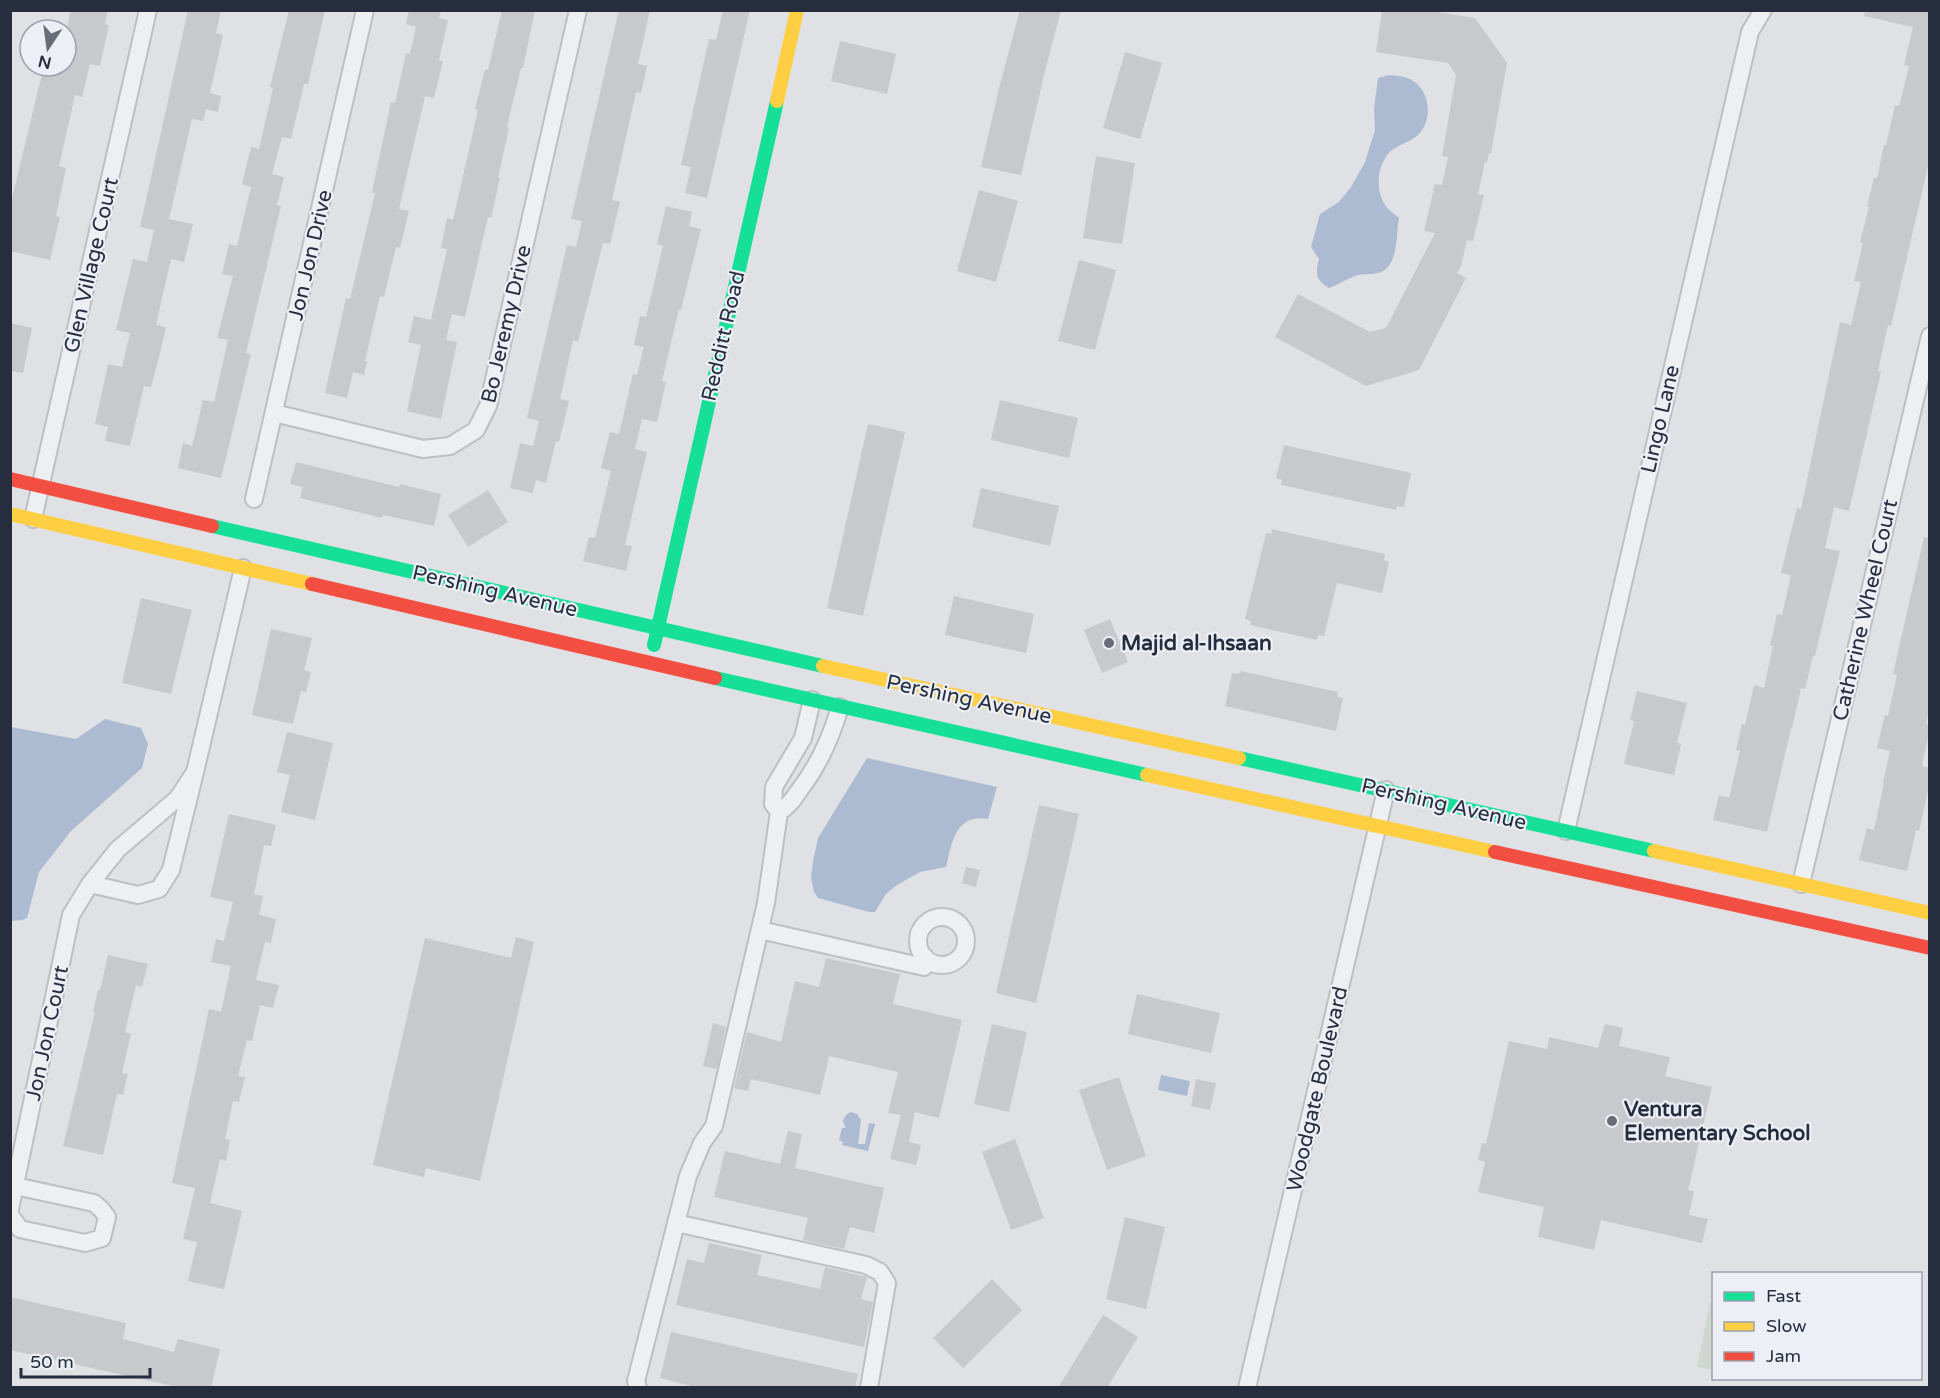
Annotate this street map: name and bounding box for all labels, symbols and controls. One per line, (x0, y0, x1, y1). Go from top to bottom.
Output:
north arrow (18, 18, 78, 78)
text: N (36, 50, 53, 73)
street label: Glen Village Court (59, 175, 124, 355)
street label: Jon Jon Drive (283, 187, 338, 323)
street label: Bo Jeremy Drive (476, 243, 537, 406)
street label: Redditt Road (696, 269, 751, 404)
street label: Lingo Lane (1636, 363, 1685, 476)
street label: Catherine Wheel Court (1828, 497, 1903, 723)
street label: Pershing Avenue (410, 560, 580, 623)
place label: Majid al-Ihsaan (1121, 631, 1272, 656)
marker: Majid al-Ihsaan (1102, 636, 1116, 650)
street label: Pershing Avenue (884, 670, 1054, 729)
street label: Pershing Avenue (1359, 773, 1529, 836)
street label: Jon Jon Court (21, 963, 74, 1103)
street label: Woodgate Boulevard (1282, 984, 1353, 1194)
place label: Ventura Elementary School (1624, 1097, 1811, 1146)
marker: Ventura Elementary School (1605, 1114, 1619, 1128)
legend (1712, 1272, 1922, 1380)
text: Fast (1766, 1285, 1801, 1307)
text: Slow (1766, 1315, 1807, 1337)
scale bar (21, 1341, 150, 1379)
text: Jam (1766, 1345, 1801, 1367)
text: 50 m (30, 1351, 74, 1373)

